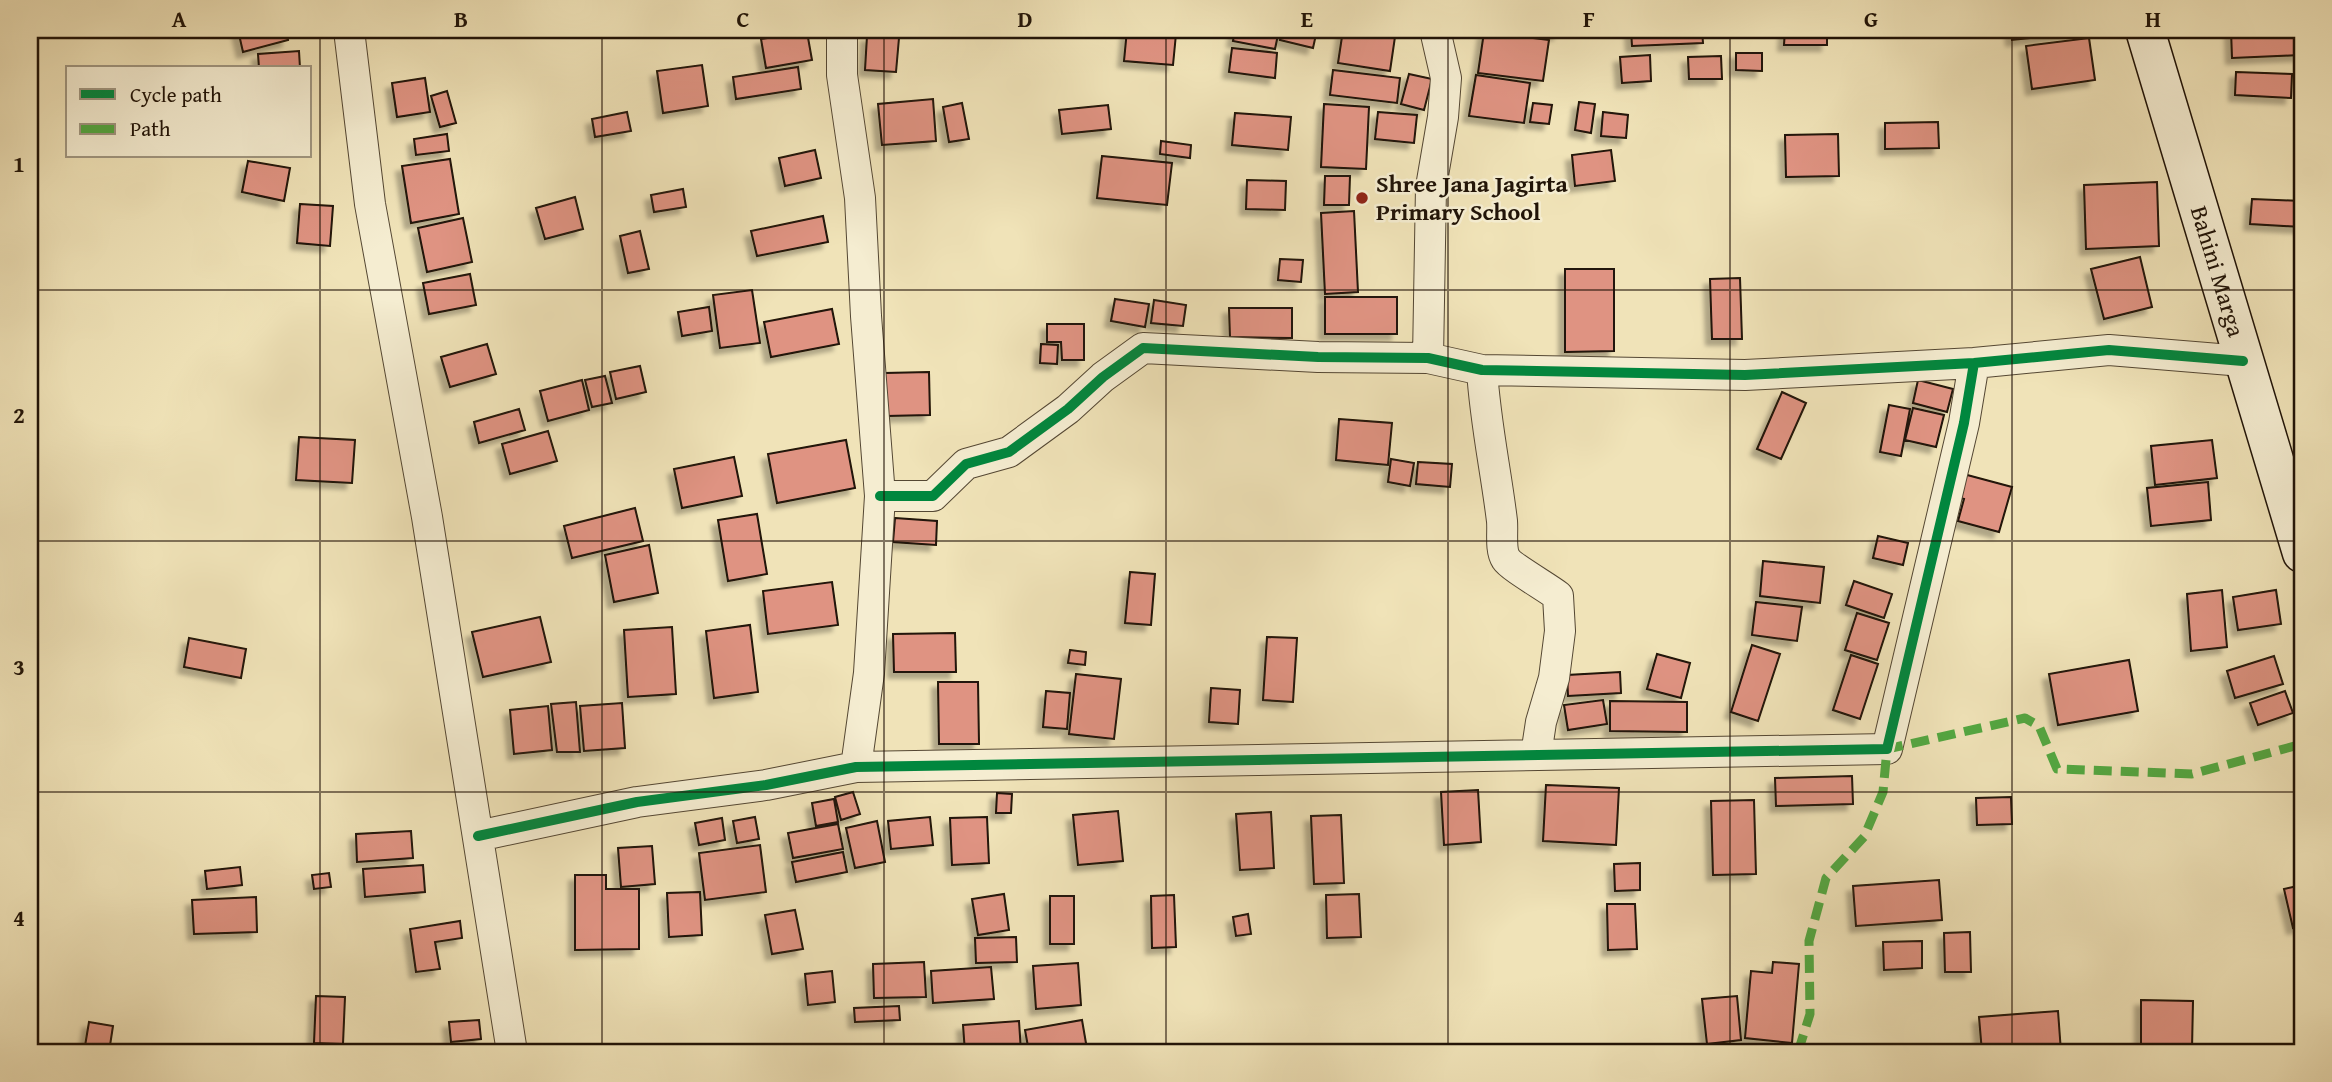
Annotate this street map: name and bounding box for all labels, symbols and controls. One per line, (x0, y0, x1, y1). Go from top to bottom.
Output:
text: A (172, 2, 187, 35)
text: B (454, 2, 468, 35)
text: C (736, 2, 750, 35)
text: D (1018, 2, 1033, 35)
text: E (1301, 2, 1313, 35)
text: F (1583, 2, 1595, 35)
text: G (1864, 2, 1878, 35)
text: H (2145, 2, 2161, 35)
legend (66, 66, 312, 158)
text: Cycle path (130, 79, 222, 110)
text: Path (130, 113, 171, 144)
text: 1 (13, 147, 25, 180)
place label: Shree Jana Jagirta Primary School (1376, 166, 1568, 229)
marker: Shree Jana Jagirta Primary School (1354, 190, 1370, 206)
street label: Bahini Marga (2182, 202, 2254, 341)
text: 2 (13, 398, 25, 431)
text: 3 (13, 650, 25, 683)
text: 4 (13, 901, 25, 934)

